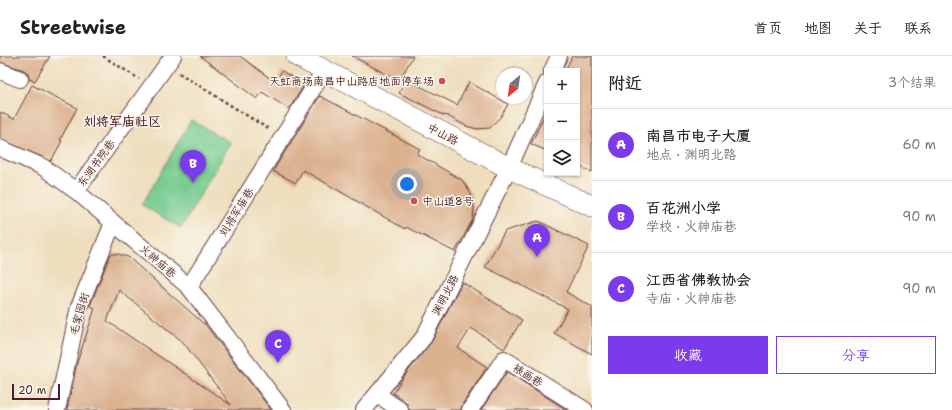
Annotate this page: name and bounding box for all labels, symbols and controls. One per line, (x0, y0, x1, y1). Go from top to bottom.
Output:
text: Streetwise (20, 15, 126, 40)
text: 首页 (754, 19, 782, 37)
text: 地图 (804, 19, 832, 37)
text: 关于 (854, 19, 882, 37)
text: 联系 (904, 19, 932, 37)
north arrow (496, 68, 532, 104)
map controls (544, 68, 580, 176)
button: + (544, 68, 580, 104)
text: 附近 (608, 72, 642, 94)
place label: 天虹商场南昌中山路店地面停车场 (269, 74, 434, 89)
text: 3个结果 (888, 74, 936, 91)
marker: 天虹商场南昌中山路店地面停车场 (437, 76, 447, 86)
button: − (544, 104, 580, 140)
district label: 刘将军庙社区 (83, 113, 161, 130)
street label: 中山路 (425, 120, 461, 149)
text: 南昌市电子大厦 (646, 126, 751, 146)
text: A (616, 136, 626, 153)
text: 60 m (903, 136, 936, 153)
street label: 东湖书院巷 (74, 137, 119, 190)
button: layers (544, 140, 580, 176)
text: 地点 · 渊明北路 (646, 146, 737, 163)
pin: B (180, 150, 206, 183)
your location (397, 174, 417, 194)
street label: 刘将军庙巷 (215, 185, 257, 240)
place label: 中山道8号 (422, 194, 474, 209)
marker: 中山道8号 (409, 196, 419, 206)
text: 百花洲小学 (646, 198, 721, 218)
text: B (617, 208, 625, 225)
text: 90 m (902, 208, 936, 225)
text: 学校 · 火神庙巷 (646, 218, 737, 235)
pin: A (524, 224, 550, 257)
street label: 火神庙巷 (136, 241, 179, 281)
text: 江西省佛教协会 (646, 270, 751, 290)
street label: 渊明北路 (429, 272, 462, 318)
text: C (617, 280, 625, 297)
text: 90 m (902, 280, 936, 297)
street label: 毛家园街 (66, 290, 93, 337)
text: 寺庙 · 火神庙巷 (646, 290, 737, 307)
pin: C (265, 330, 291, 363)
button: 收藏 (608, 336, 768, 374)
button: 分享 (776, 336, 936, 374)
street label: 裱画巷 (510, 360, 546, 391)
scale bar (12, 382, 60, 401)
text: 20 m (18, 383, 46, 398)

